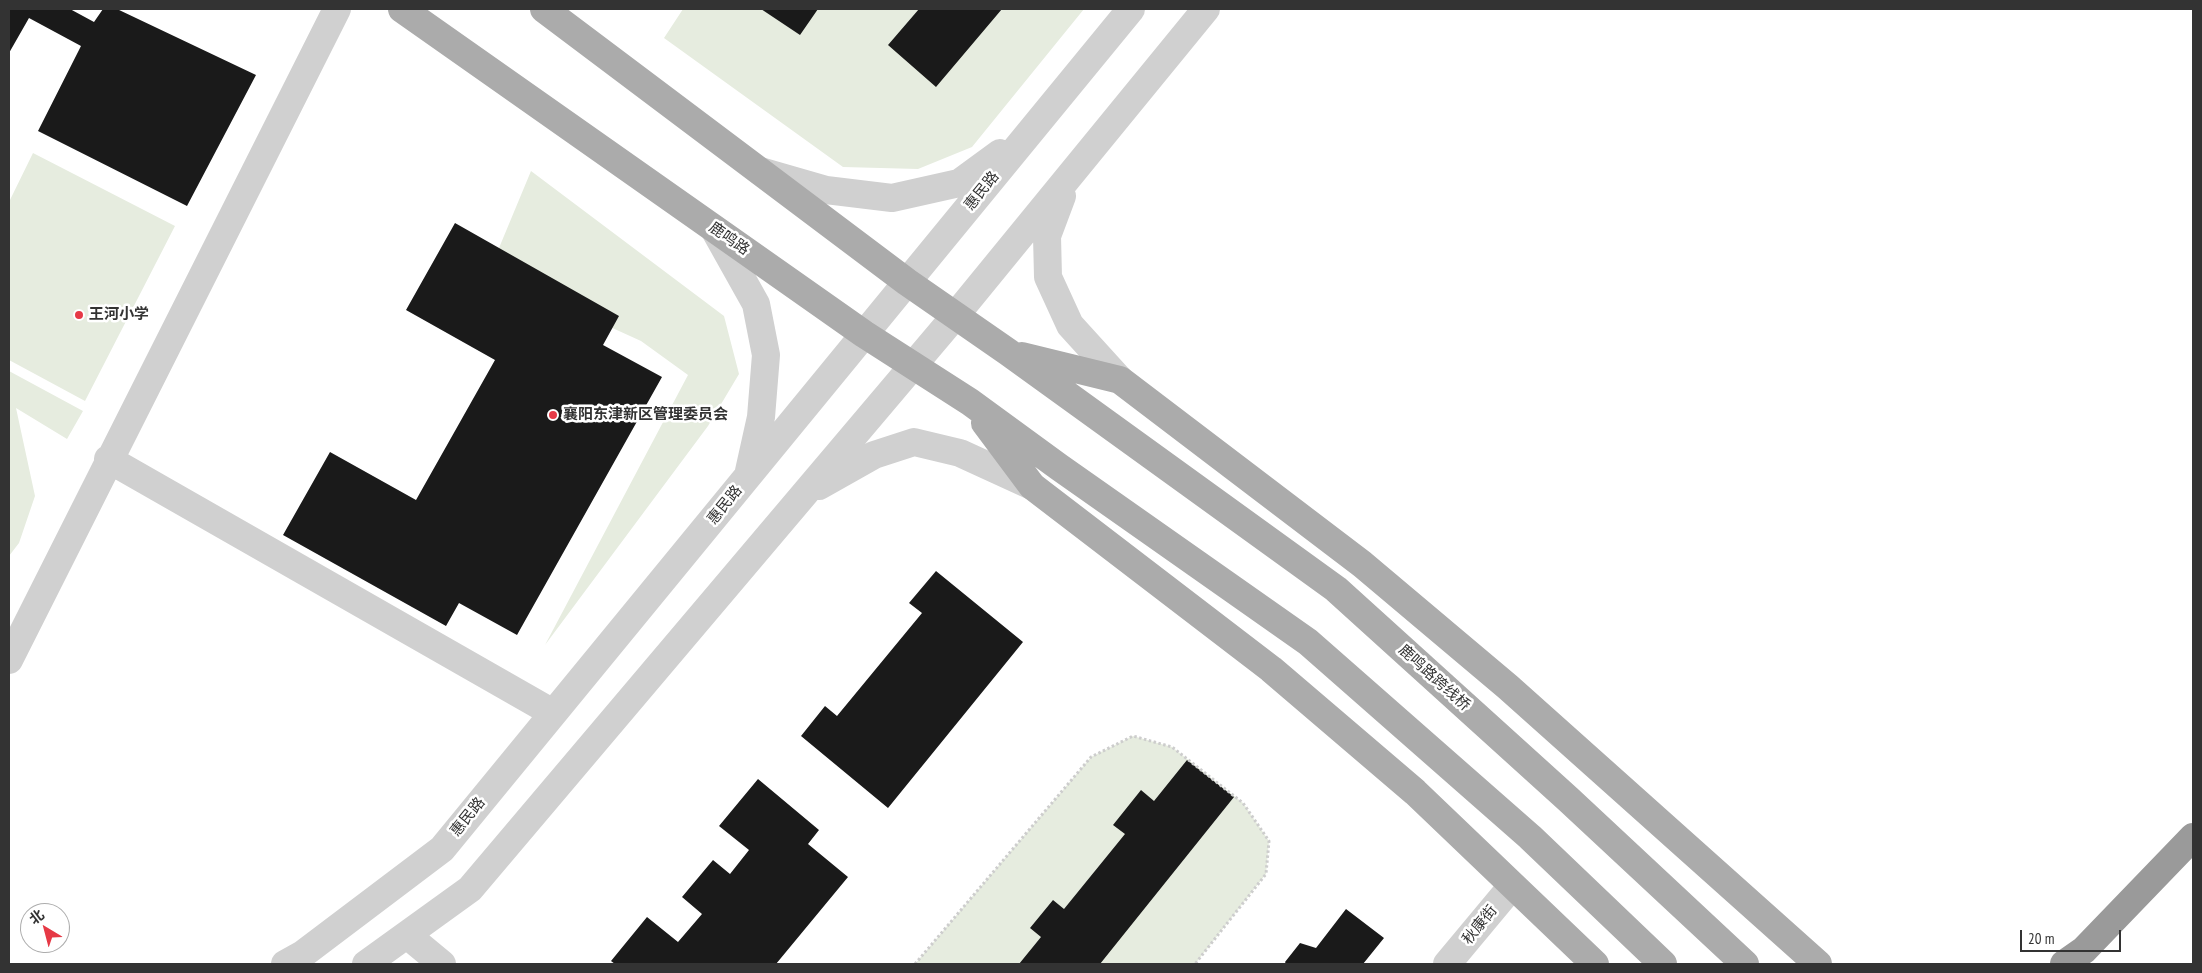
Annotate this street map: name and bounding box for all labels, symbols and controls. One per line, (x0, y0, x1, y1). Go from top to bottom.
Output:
street label: 惠民路 (961, 168, 1003, 214)
street label: 鹿鸣路 (705, 219, 753, 259)
place label: 王河小学 (89, 306, 149, 324)
marker: 王河小学 (73, 309, 85, 321)
place label: 襄阳东津新区管理委员会 (563, 406, 728, 424)
marker: 襄阳东津新区管理委员会 (547, 409, 559, 421)
street label: 惠民路 (704, 482, 746, 528)
street label: 鹿鸣路跨线桥 (1395, 641, 1473, 715)
street label: 惠民路 (447, 794, 489, 840)
street label: 秋康街 (1459, 902, 1501, 948)
north arrow (20, 903, 70, 953)
text: 北 (26, 905, 48, 928)
scale bar (2022, 920, 2123, 952)
text: 20 m (2028, 929, 2054, 948)

